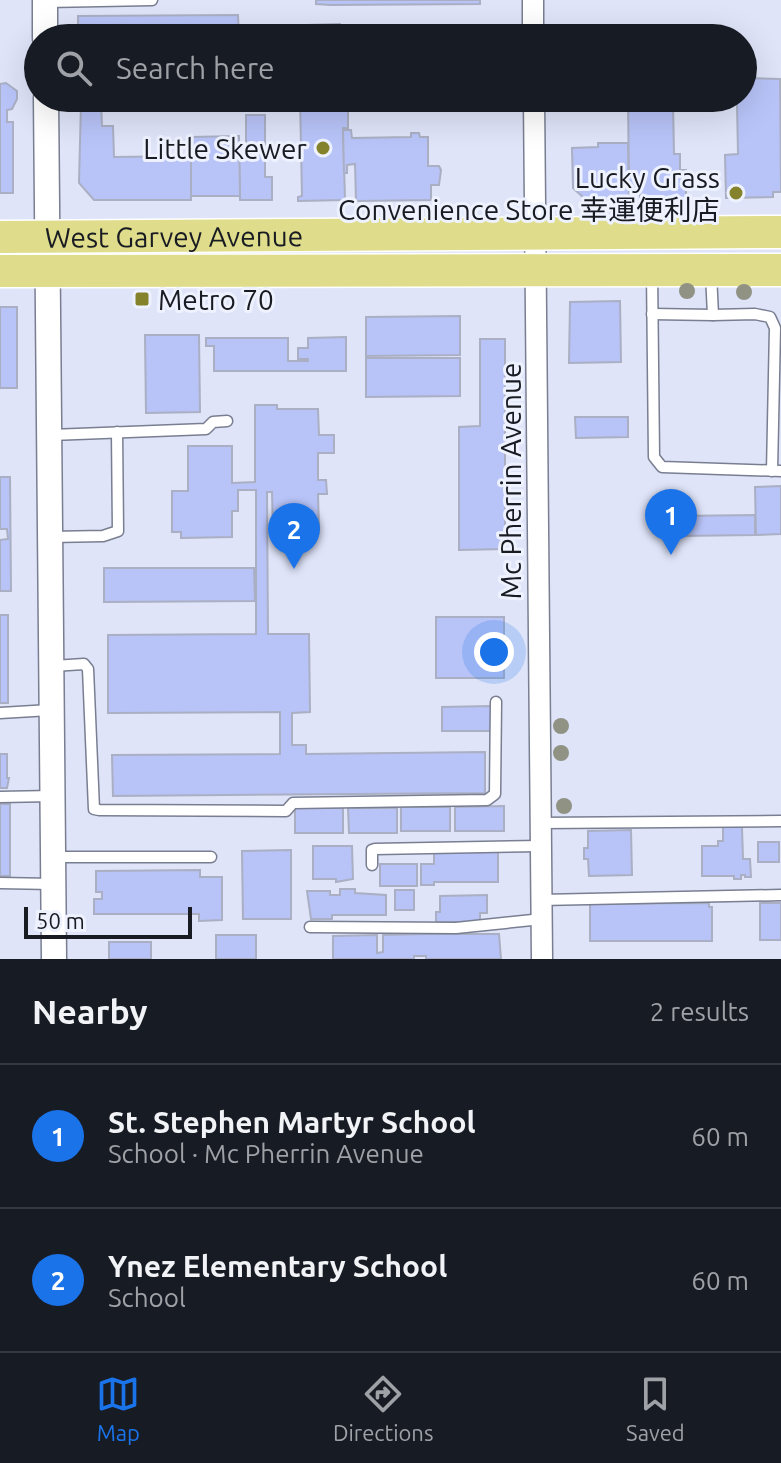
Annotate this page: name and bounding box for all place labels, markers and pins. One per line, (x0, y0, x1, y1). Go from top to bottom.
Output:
place label: Little Skewer (143, 133, 307, 164)
marker: Little Skewer (314, 139, 332, 157)
place label: Lucky Grass Convenience Store 幸運便利店 (338, 162, 720, 225)
marker: Lucky Grass Convenience Store 幸運便利店 (727, 184, 745, 202)
place label: Metro 70 (158, 284, 274, 315)
marker: Metro 70 (133, 290, 151, 308)
pin: 1 (645, 489, 697, 555)
pin: 2 (268, 503, 320, 569)

